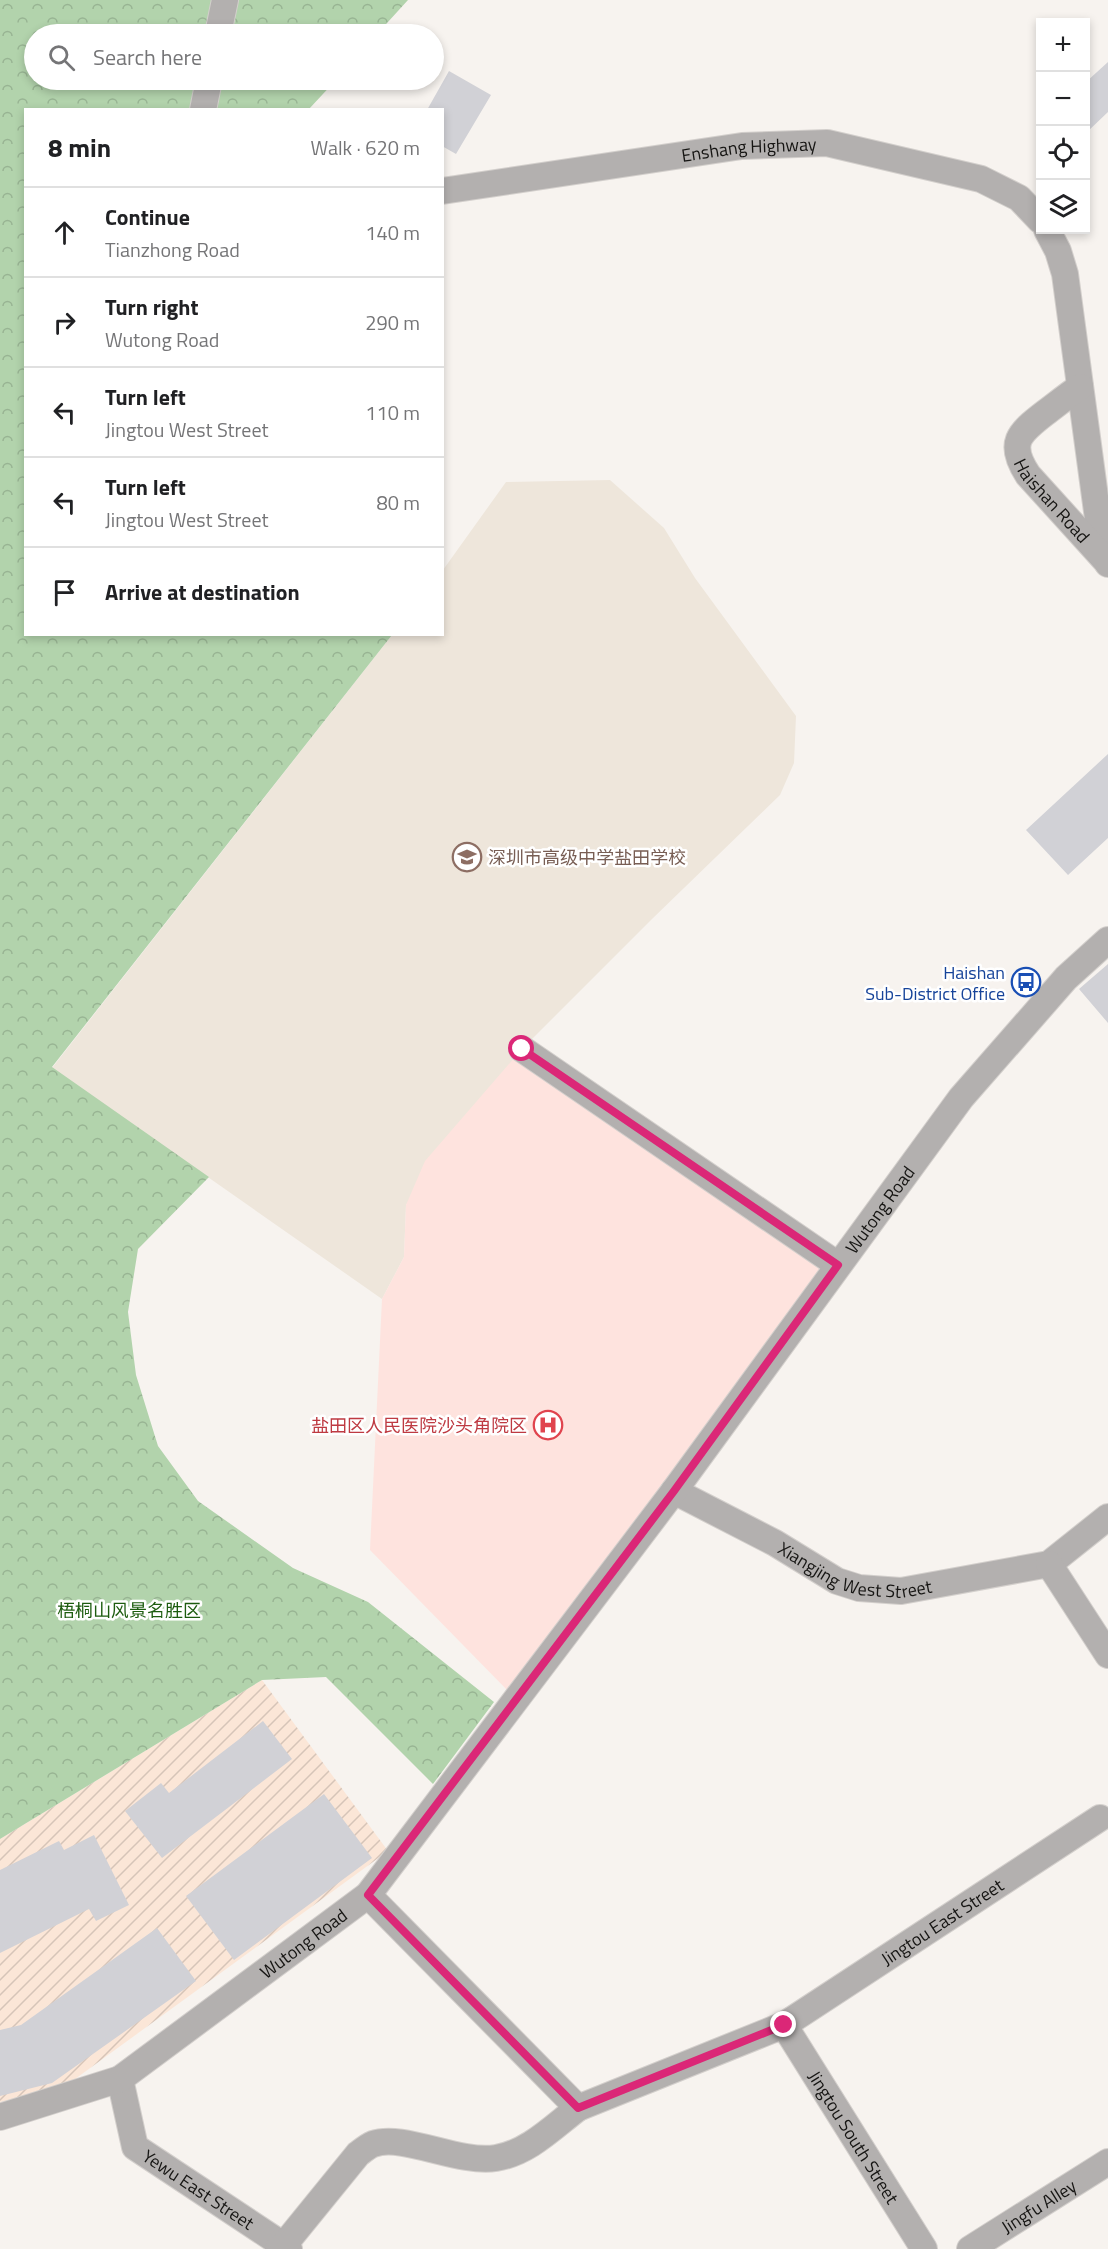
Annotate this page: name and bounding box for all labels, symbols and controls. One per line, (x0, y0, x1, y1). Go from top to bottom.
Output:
map controls (1036, 18, 1090, 234)
button: + (1036, 18, 1090, 72)
search box (24, 24, 444, 90)
text: Search here (93, 40, 202, 74)
icon: search (45, 41, 78, 74)
button: − (1036, 72, 1090, 126)
button: locate (1036, 126, 1090, 180)
text: 8 min (48, 128, 111, 167)
street label: Enshang Highway (679, 130, 817, 168)
text: Walk · 620 m (311, 132, 420, 163)
button: layers (1036, 180, 1090, 234)
text: Continue (105, 200, 190, 234)
icon: ahead (48, 216, 81, 249)
text: 140 m (365, 217, 420, 248)
text: Tianzhong Road (105, 234, 240, 265)
text: Turn right (105, 290, 199, 324)
icon: right (48, 306, 81, 339)
text: 290 m (365, 307, 420, 338)
text: Wutong Road (105, 324, 219, 355)
text: Turn left (105, 380, 186, 414)
icon: left (48, 396, 81, 429)
text: 110 m (365, 397, 420, 428)
text: Jingtou West Street (105, 414, 268, 445)
street label: Haishan Road (1007, 453, 1097, 549)
text: Turn left (105, 470, 186, 504)
icon: left (48, 486, 81, 519)
text: 80 m (376, 487, 420, 518)
text: Jingtou West Street (105, 504, 268, 535)
text: Arrive at destination (105, 575, 300, 609)
icon: arrive (48, 576, 81, 609)
school or university icon: 深圳市高级中学盐田学校 (451, 841, 483, 873)
place label: 深圳市高级中学盐田学校 (488, 844, 686, 871)
place label: Haishan Sub-District Office (865, 959, 1005, 1007)
bus stop icon: Haishan Sub-District Office (1010, 966, 1042, 998)
route start (508, 1035, 534, 1061)
street label: Wutong Road (838, 1160, 921, 1259)
hospital icon: 盐田区人民医院沙头角院区 (532, 1409, 564, 1441)
place label: 盐田区人民医院沙头角院区 (311, 1412, 527, 1439)
street label: Xiangjing West Street (773, 1535, 935, 1605)
park label: 梧桐山风景名胜区 (57, 1597, 201, 1624)
street label: Jingtou East Street (875, 1871, 1009, 1972)
street label: Wutong Road (254, 1902, 353, 1985)
route end (770, 2011, 796, 2037)
street label: Jingtou South Street (802, 2065, 906, 2209)
street label: Yewu East Street (138, 2142, 260, 2236)
street label: Jingfu Alley (996, 2172, 1082, 2240)

